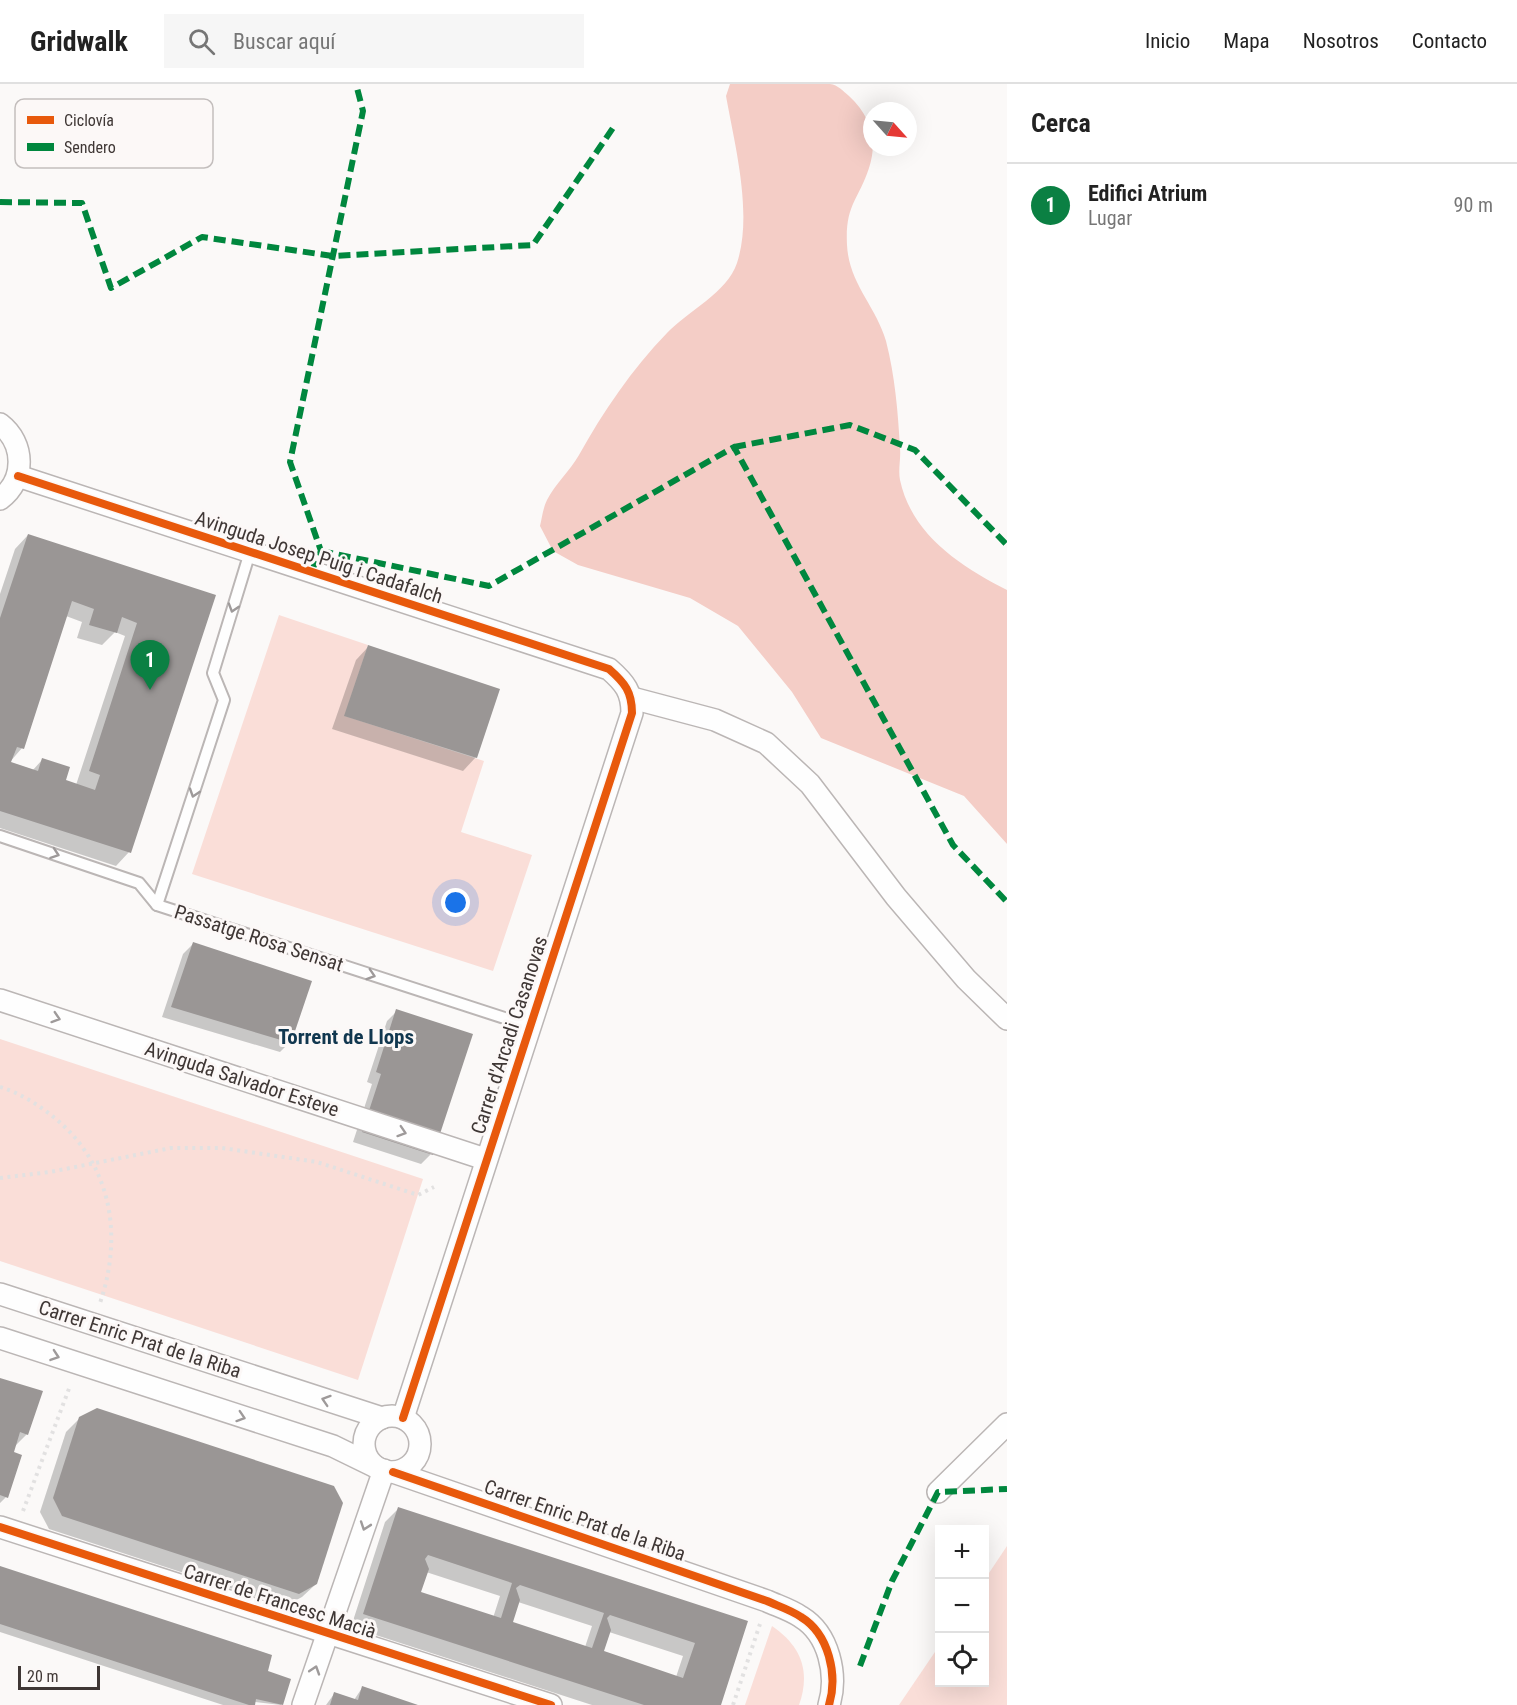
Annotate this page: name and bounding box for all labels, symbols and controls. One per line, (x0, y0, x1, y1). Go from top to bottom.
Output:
search box (164, 14, 584, 68)
text: Gridwalk (30, 25, 128, 58)
icon: search (185, 25, 218, 58)
text: Buscar aquí (233, 29, 335, 54)
text: Inicio (1145, 29, 1190, 53)
text: Mapa (1223, 29, 1270, 53)
text: Nosotros (1303, 29, 1379, 53)
text: Contacto (1412, 29, 1487, 53)
legend (15, 99, 213, 168)
north arrow (863, 102, 917, 156)
text: Cerca (1031, 108, 1091, 138)
text: Ciclovía (64, 111, 114, 130)
text: Sendero (64, 138, 116, 157)
text: Edifici Atrium (1088, 181, 1207, 206)
text: 1 (1045, 193, 1056, 217)
text: 90 m (1454, 193, 1493, 217)
text: Lugar (1088, 206, 1132, 230)
street label: Avinguda Josep Puig i Cadafalch (192, 506, 446, 608)
one-way arrow (228, 602, 240, 613)
pin: 1 (130, 640, 170, 690)
one-way arrow (188, 787, 201, 798)
one-way arrow (49, 847, 60, 860)
your location (441, 888, 470, 917)
street label: Passatge Rosa Sensat (172, 899, 347, 977)
street label: Carrer d'Arcadi Casanovas (466, 933, 552, 1137)
one-way arrow (365, 967, 376, 980)
one-way arrow (50, 1011, 61, 1023)
district label: Torrent de Llops (278, 1025, 414, 1049)
street label: Avinguda Salvador Esteve (142, 1036, 342, 1122)
one-way arrow (396, 1124, 407, 1137)
street label: Carrer Enric Prat de la Riba (36, 1295, 244, 1383)
one-way arrow (49, 1349, 60, 1362)
one-way arrow (321, 1395, 332, 1407)
one-way arrow (235, 1409, 246, 1422)
street label: Carrer Enric Prat de la Riba (481, 1474, 689, 1566)
one-way arrow (359, 1520, 372, 1531)
map controls (935, 1525, 989, 1687)
button: + (935, 1525, 989, 1579)
street label: Carrer de Francesc Macià (181, 1559, 379, 1643)
button: − (935, 1579, 989, 1633)
button: locate (935, 1633, 989, 1687)
scale bar (18, 1663, 100, 1690)
one-way arrow (307, 1665, 320, 1676)
text: 20 m (27, 1667, 59, 1686)

